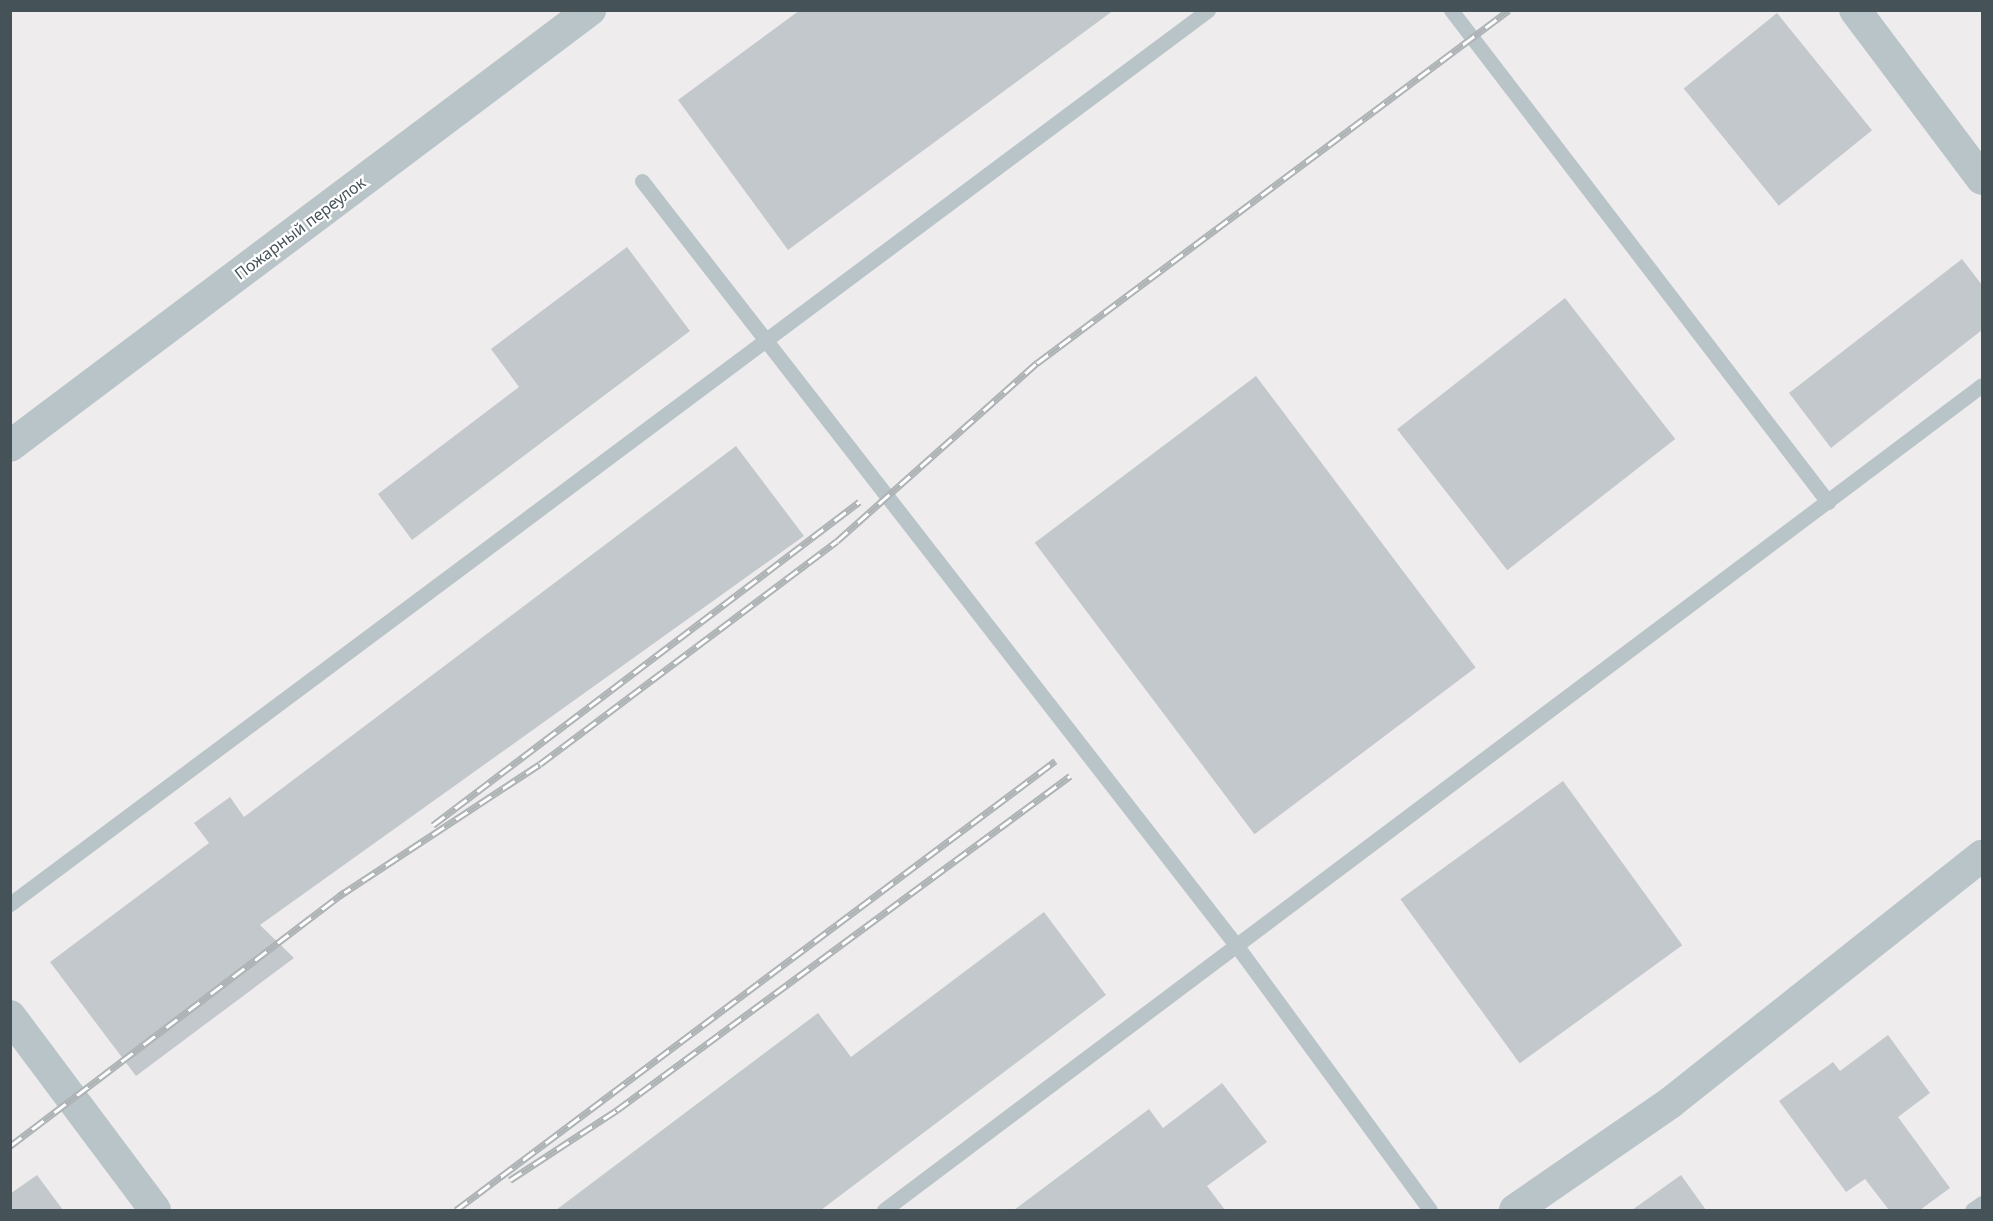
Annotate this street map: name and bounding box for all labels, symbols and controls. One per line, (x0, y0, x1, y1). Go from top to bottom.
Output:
street label: Пожарный переулок (231, 173, 369, 283)

